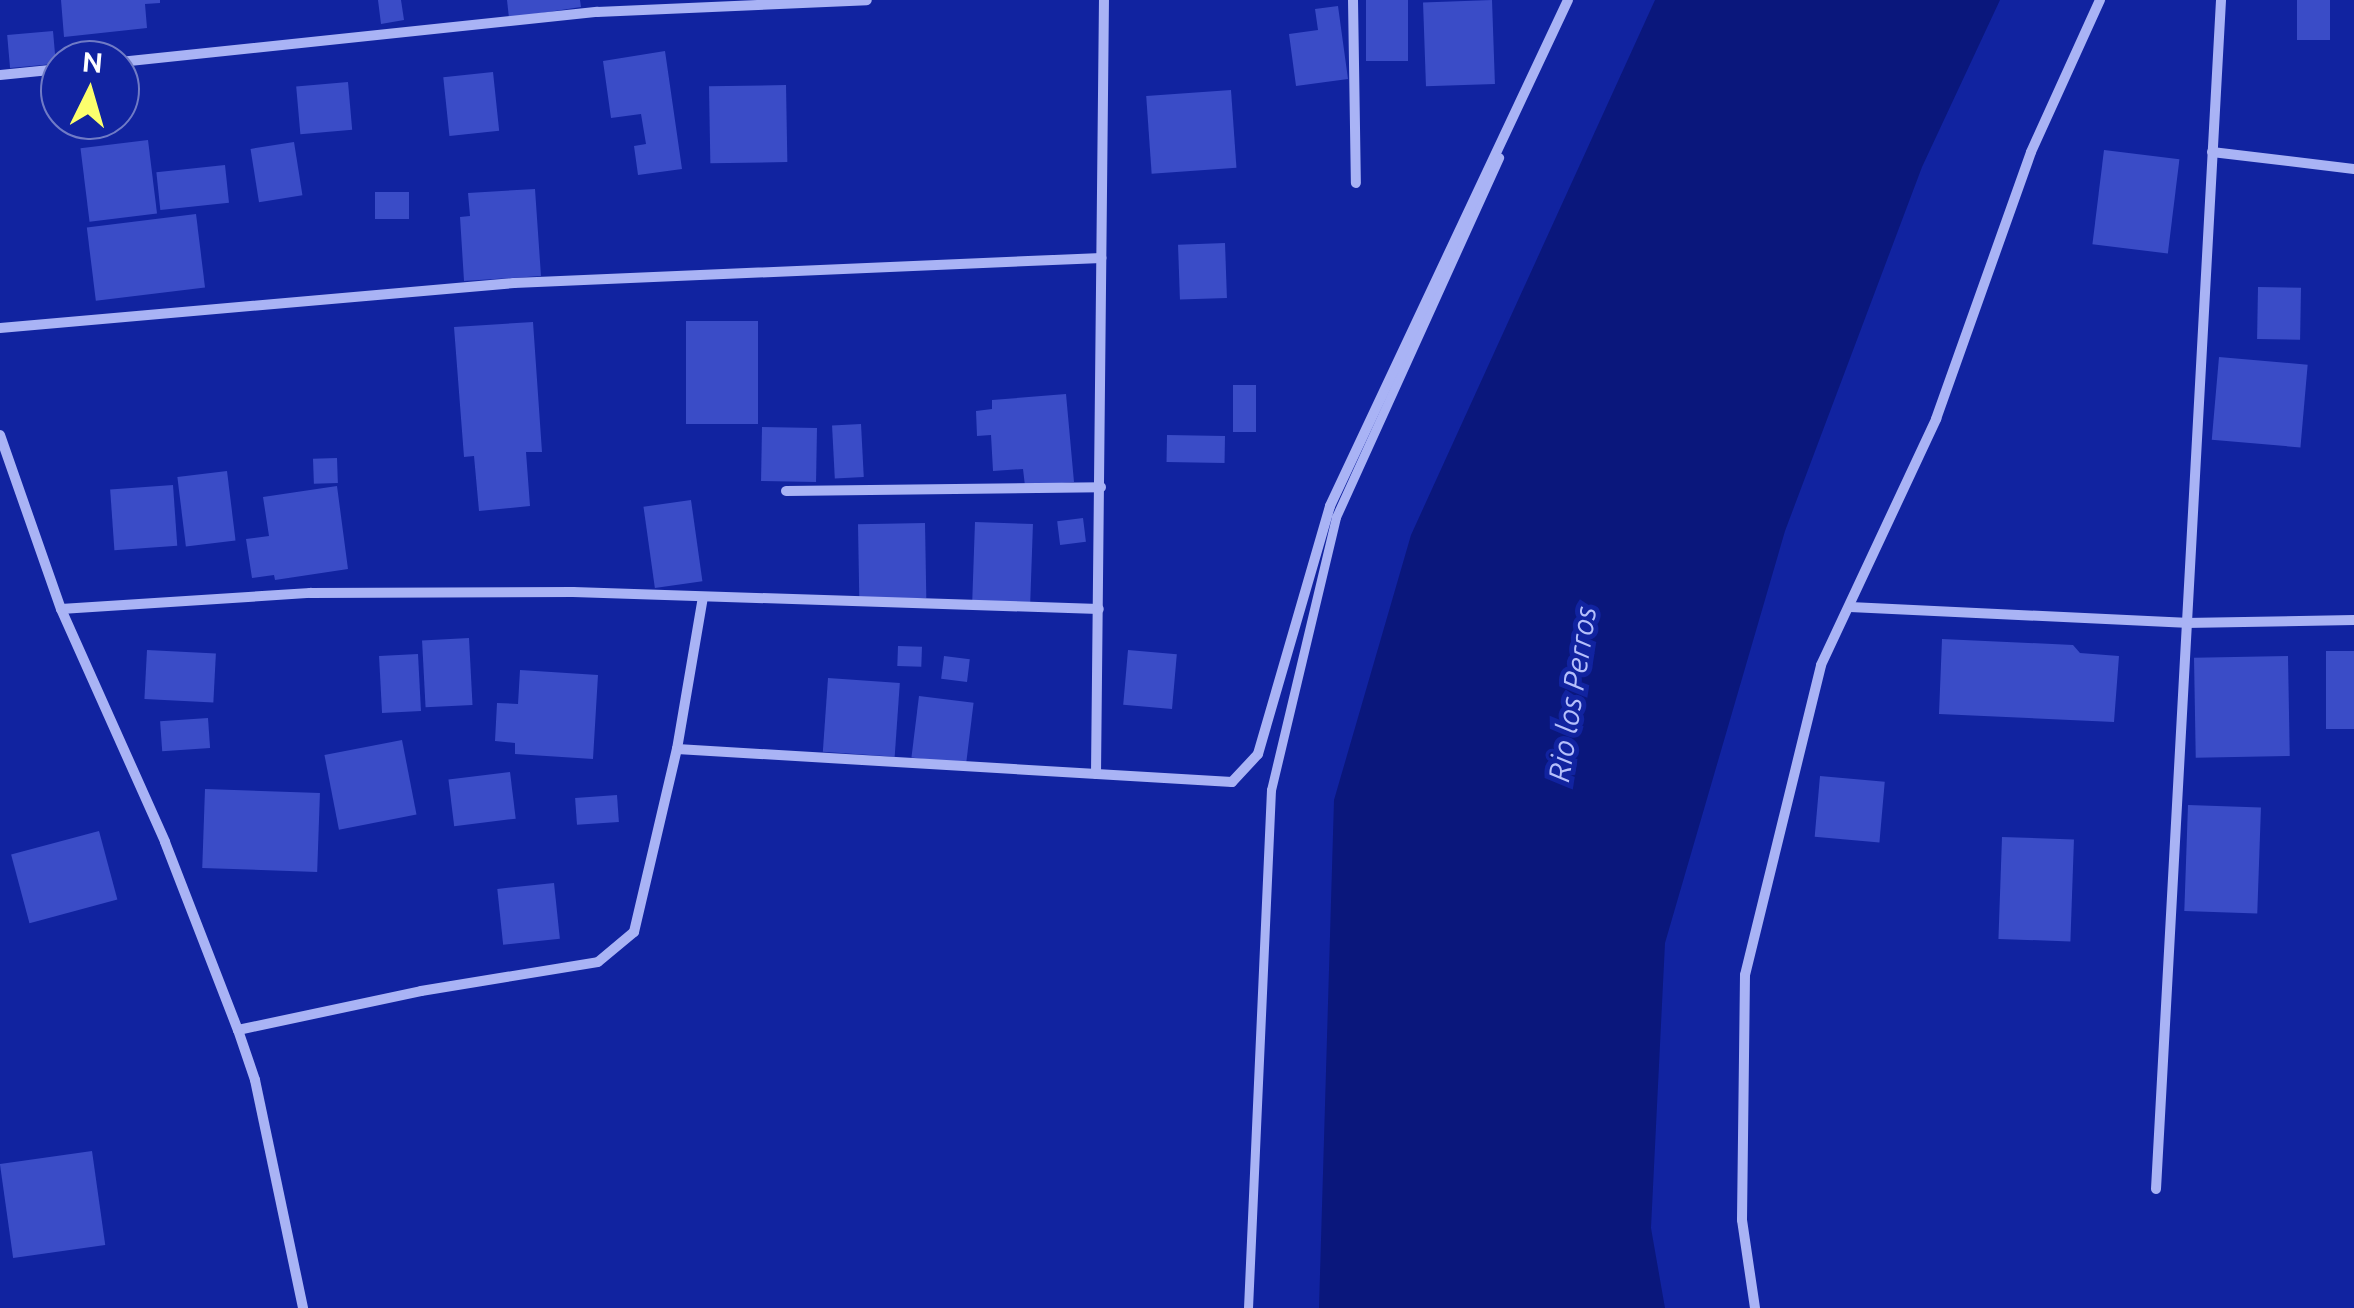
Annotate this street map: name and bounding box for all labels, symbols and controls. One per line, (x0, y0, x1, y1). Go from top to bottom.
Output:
north arrow (40, 40, 140, 140)
text: N (81, 45, 104, 78)
water label: Rio los Perros (1540, 604, 1604, 784)

